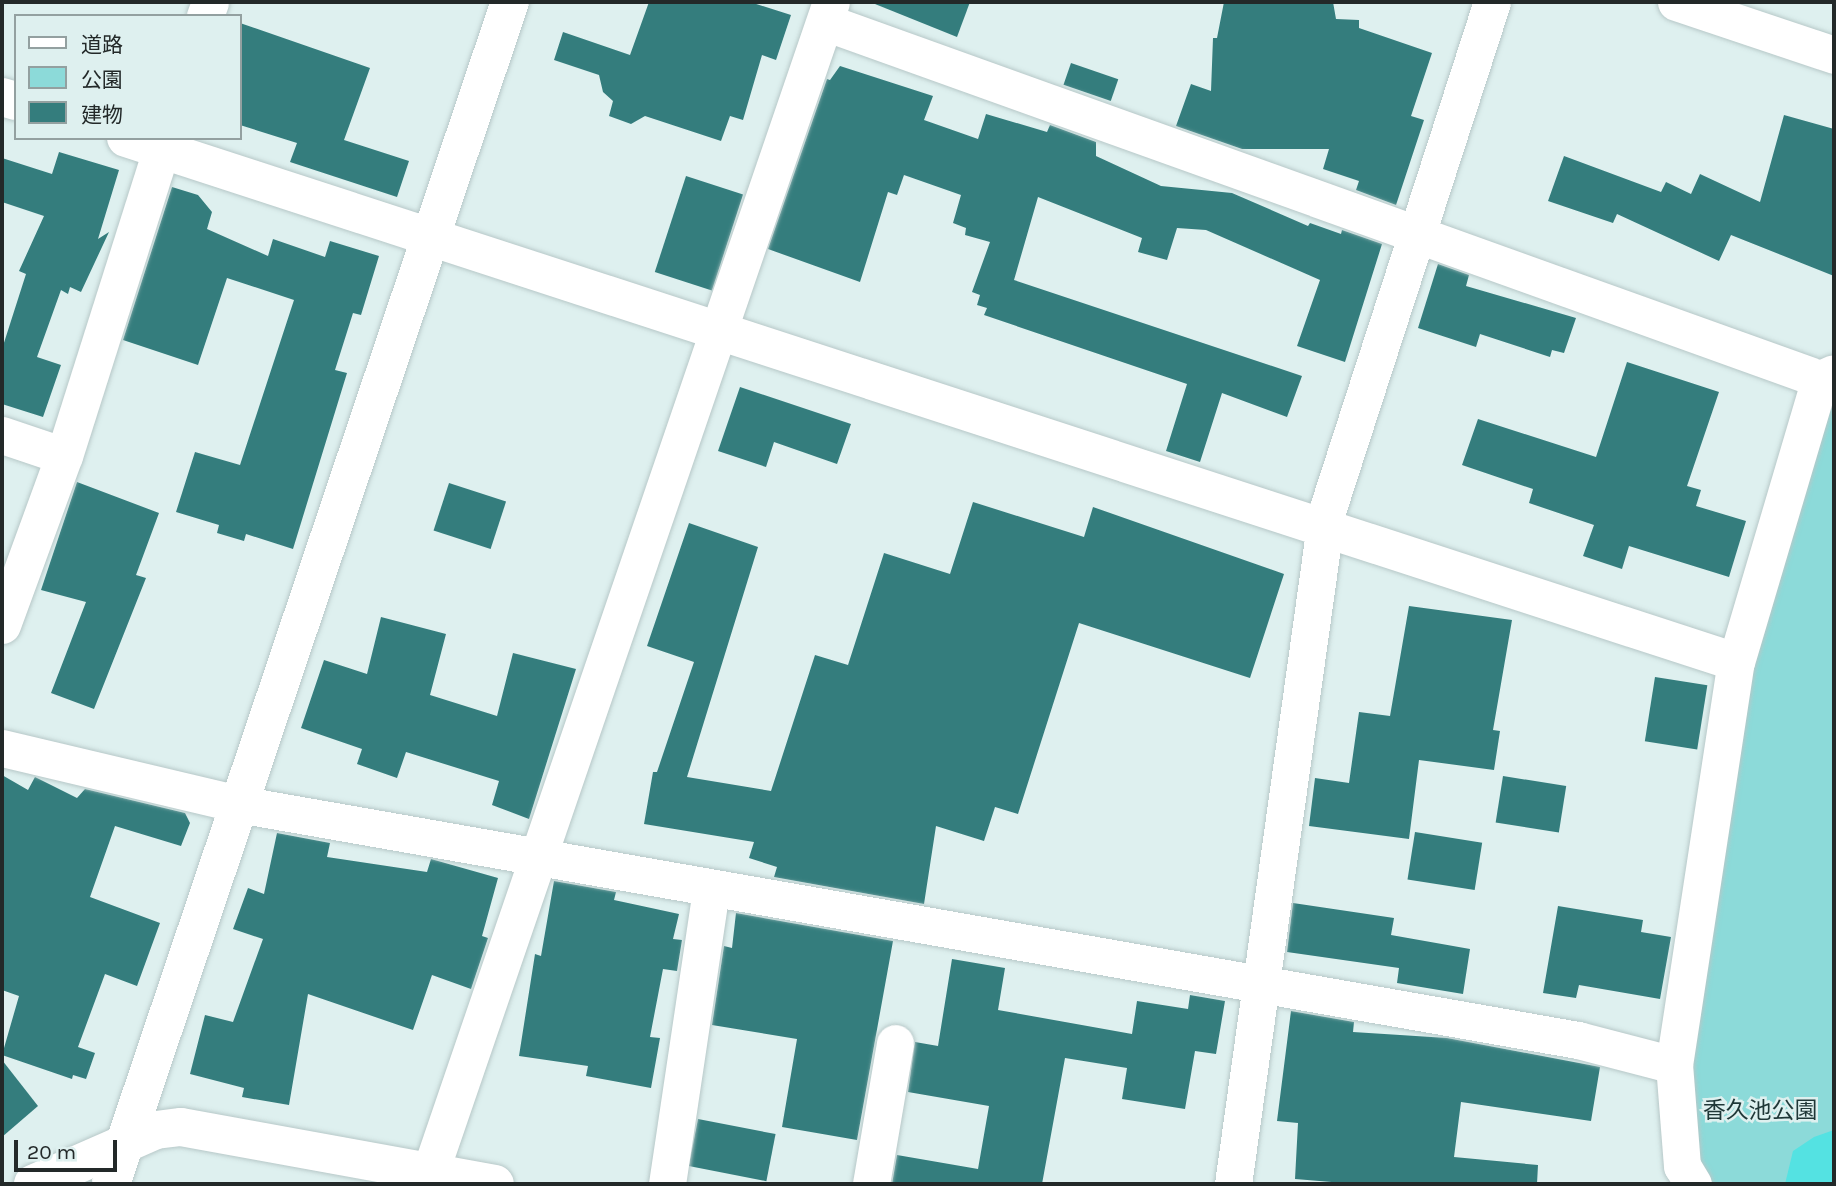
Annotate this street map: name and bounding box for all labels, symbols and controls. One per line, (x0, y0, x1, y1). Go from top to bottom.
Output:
legend (14, 14, 242, 140)
text: 道路 (81, 33, 123, 57)
text: 公園 (81, 68, 123, 92)
text: 建物 (81, 103, 123, 127)
park label: 香久池公園 (1703, 1097, 1817, 1125)
scale bar (18, 1126, 121, 1170)
text: 20 m (27, 1140, 76, 1164)

